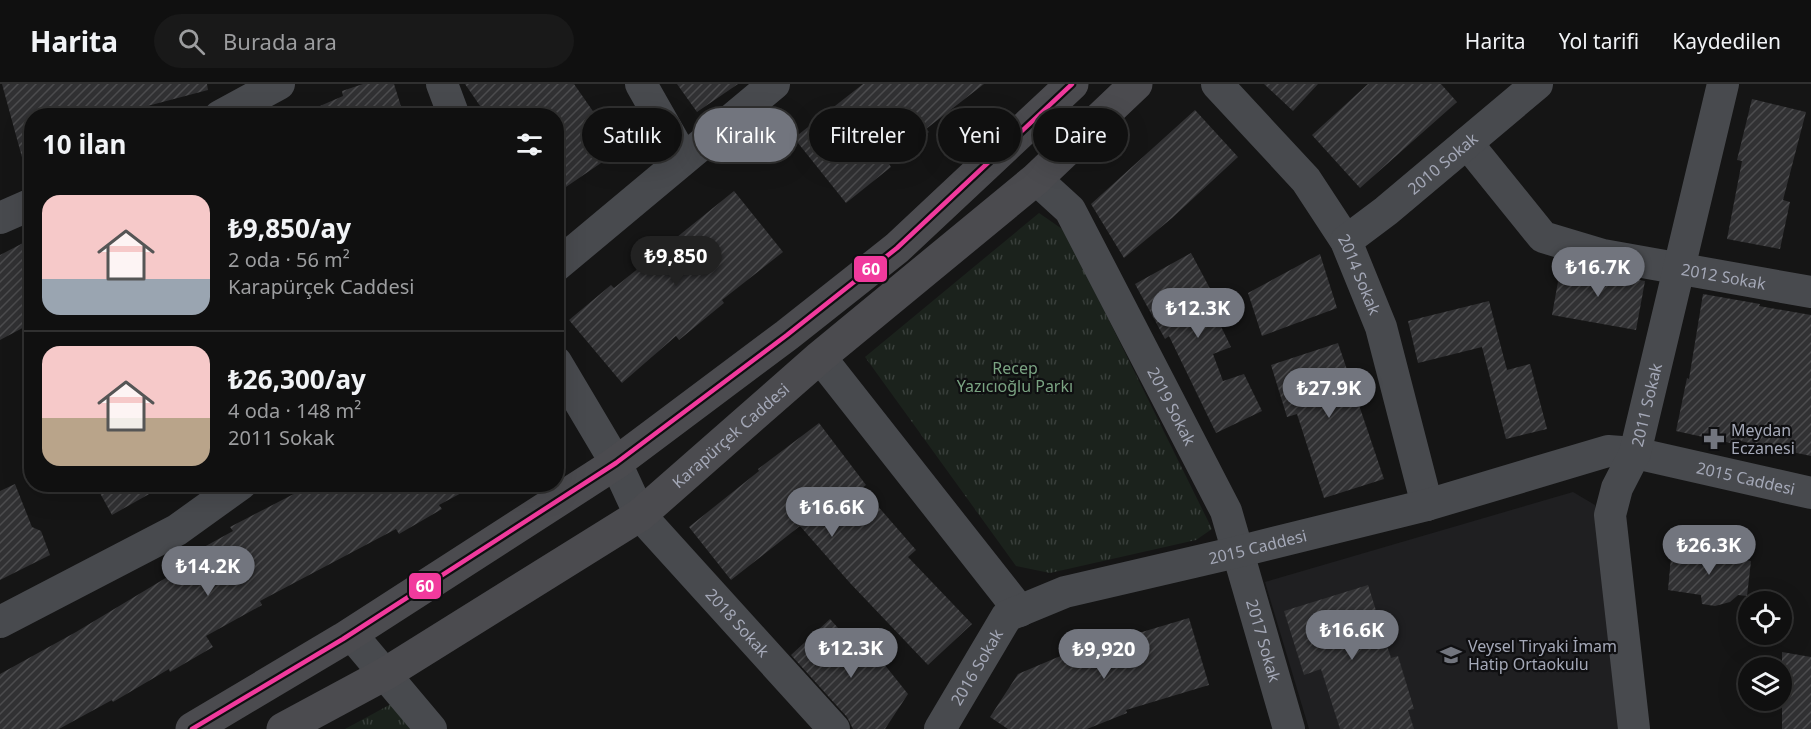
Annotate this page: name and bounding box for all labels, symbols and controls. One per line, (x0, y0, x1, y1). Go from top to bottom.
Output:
search box (154, 14, 574, 68)
text: Harita (30, 22, 118, 60)
icon: search (175, 25, 208, 58)
text: Burada ara (223, 26, 337, 56)
text: Harita (1465, 27, 1526, 55)
text: Yol tarifi (1559, 27, 1639, 55)
text: Kaydedilen (1672, 27, 1781, 55)
chip: Satılık (582, 108, 682, 162)
chip: Kiralık (694, 108, 797, 162)
chip: Filtreler (809, 108, 926, 162)
chip: Yeni (938, 108, 1021, 162)
chip: Daire (1033, 108, 1128, 162)
text: 10 ilan (42, 126, 127, 162)
street label: 2010 Sokak (1403, 127, 1483, 199)
icon: filters (513, 128, 546, 161)
text: ₺9,850/ay (228, 210, 351, 246)
icon: home (90, 219, 162, 291)
street label: 2014 Sokak (1333, 230, 1386, 319)
pin: ₺9,850 (627, 236, 725, 287)
text: ₺9,850 (645, 242, 707, 269)
text: 2 oda · 56 m² (228, 246, 350, 273)
pin: ₺16.7K (1549, 247, 1647, 298)
text: ₺16.7K (1566, 253, 1630, 280)
line badge: 60 (853, 255, 888, 283)
text: 60 (862, 258, 880, 280)
street label: 2012 Sokak (1680, 258, 1768, 295)
text: Karapürçek Caddesi (228, 273, 414, 300)
pin: ₺12.3K (1149, 288, 1247, 339)
text: ₺12.3K (1166, 294, 1230, 321)
park label: Recep Yazıcıoğlu Parkı (957, 357, 1073, 397)
street label: 2011 Sokak (1626, 360, 1667, 449)
text: ₺26,300/ay (228, 361, 366, 397)
street label: 2019 Sokak (1142, 363, 1201, 450)
pin: ₺27.9K (1280, 368, 1378, 419)
icon: home (90, 370, 162, 442)
text: ₺27.9K (1297, 374, 1361, 401)
street label: Karapürçek Caddesi (667, 378, 794, 493)
text: 4 oda · 148 m² (228, 397, 361, 424)
place label: Meydan Eczanesi (1731, 419, 1795, 459)
text: 2011 Sokak (228, 424, 335, 451)
pharmacy icon: Meydan Eczanesi (1702, 427, 1726, 451)
street label: 2015 Caddesi (1694, 456, 1797, 500)
pin: ₺16.6K (783, 487, 881, 538)
text: ₺16.6K (800, 493, 864, 520)
street label: 2015 Caddesi (1206, 524, 1309, 569)
pin: ₺26.3K (1660, 525, 1758, 576)
text: ₺26.3K (1677, 531, 1741, 558)
pin: ₺14.2K (159, 546, 257, 597)
text: ₺14.2K (176, 552, 240, 579)
line badge: 60 (408, 572, 442, 600)
text: 60 (416, 575, 434, 597)
street label: 2018 Sokak (701, 584, 775, 662)
map controls (1738, 591, 1792, 711)
button: locate (1738, 591, 1792, 645)
street label: 2017 Sokak (1241, 597, 1286, 685)
pin: ₺16.6K (1303, 610, 1401, 661)
text: ₺16.6K (1320, 616, 1384, 643)
street label: 2016 Sokak (945, 624, 1008, 709)
pin: ₺12.3K (802, 628, 900, 679)
pin: ₺9,920 (1055, 629, 1153, 680)
text: ₺12.3K (819, 634, 883, 661)
text: ₺9,920 (1073, 635, 1135, 662)
place label: Veysel Tiryaki İmam Hatip Ortaokulu (1468, 635, 1617, 675)
school or university icon: Veysel Tiryaki İmam Hatip Ortaokulu (1439, 643, 1463, 667)
button: layers (1738, 657, 1792, 711)

